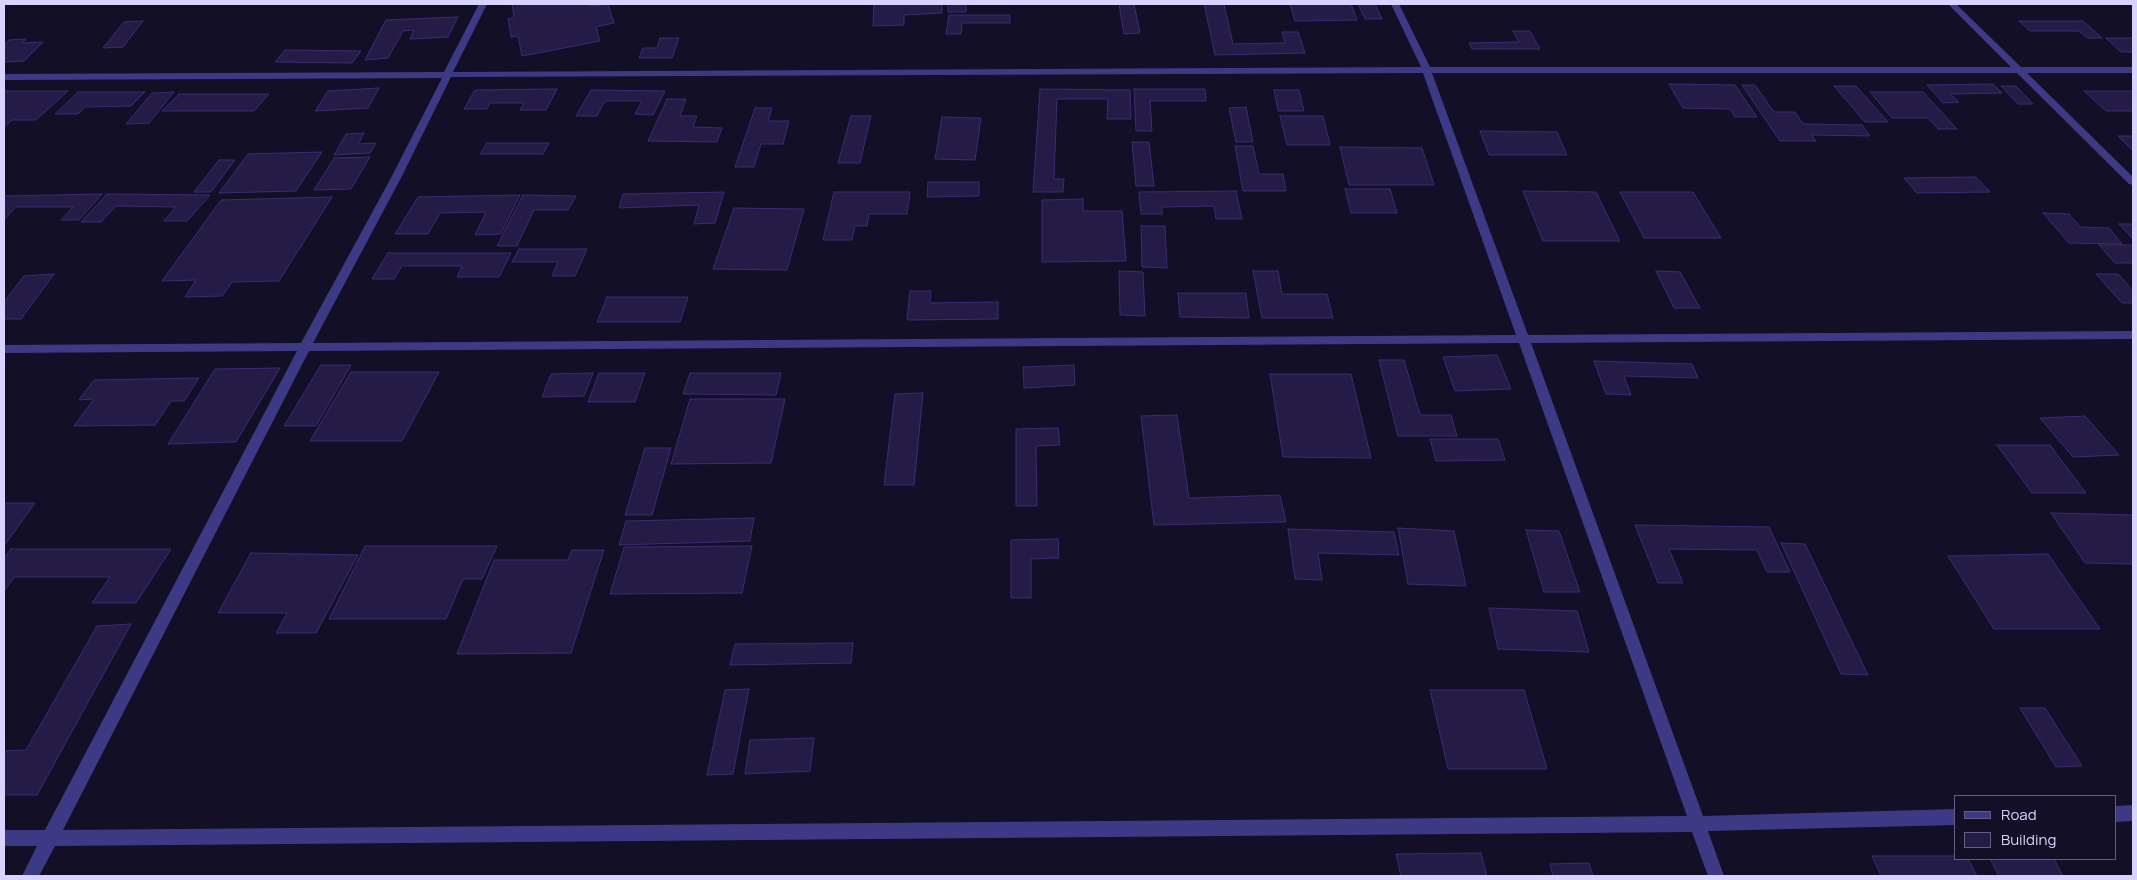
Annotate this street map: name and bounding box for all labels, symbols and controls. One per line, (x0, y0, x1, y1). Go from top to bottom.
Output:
legend (1954, 795, 2117, 860)
text: Road (2001, 804, 2037, 825)
text: Building (2001, 829, 2056, 850)

